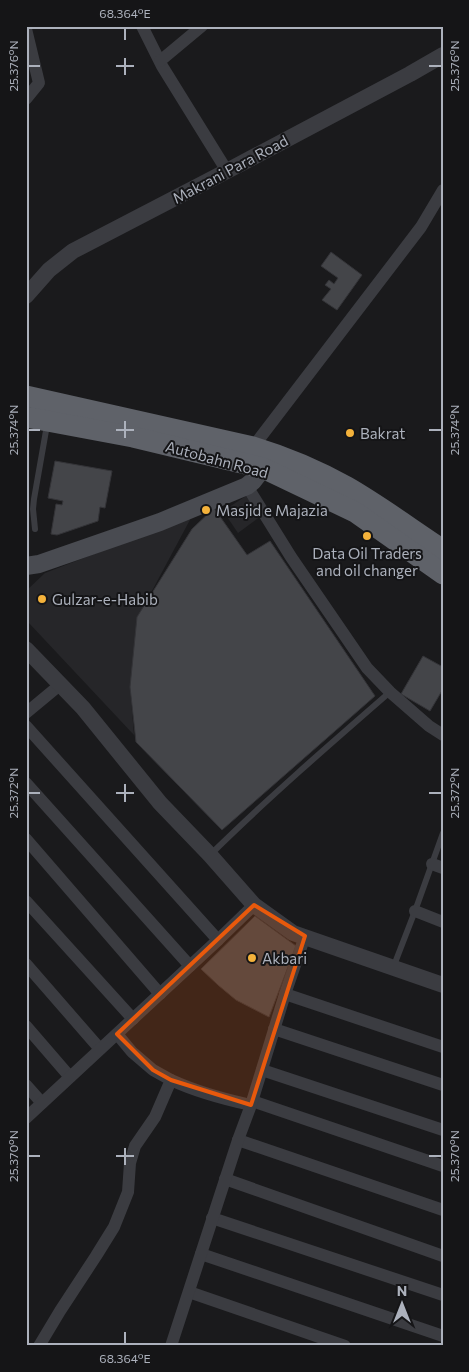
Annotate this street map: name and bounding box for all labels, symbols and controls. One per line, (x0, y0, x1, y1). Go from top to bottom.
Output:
text: 68.364°E (99, 6, 151, 20)
text: 25.376°N (6, 40, 20, 92)
text: 25.376°N (447, 40, 461, 92)
street label: Makrani Para Road (169, 131, 291, 207)
text: 25.374°N (6, 405, 20, 455)
text: 25.374°N (447, 405, 461, 455)
place label: Bakrat (360, 424, 406, 442)
marker: Bakrat (344, 427, 356, 439)
street label: Autobahn Road (164, 437, 270, 481)
place label: Masjid e Majazia (216, 501, 328, 519)
marker: Masjid e Majazia (200, 504, 212, 516)
marker: Data Oil Traders and oil changer (361, 530, 373, 542)
place label: Data Oil Traders and oil changer (312, 544, 422, 579)
place label: Gulzar-e-Habib (52, 590, 158, 608)
marker: Gulzar-e-Habib (36, 593, 48, 605)
text: 25.372°N (6, 768, 20, 818)
text: 25.372°N (447, 768, 461, 818)
place label: Akbari (262, 949, 307, 967)
marker: Akbari (246, 952, 258, 964)
text: 25.370°N (6, 1130, 20, 1182)
text: 25.370°N (447, 1130, 461, 1182)
north arrow (376, 1280, 426, 1330)
text: N (397, 1282, 407, 1299)
text: 68.364°E (99, 1351, 151, 1365)

